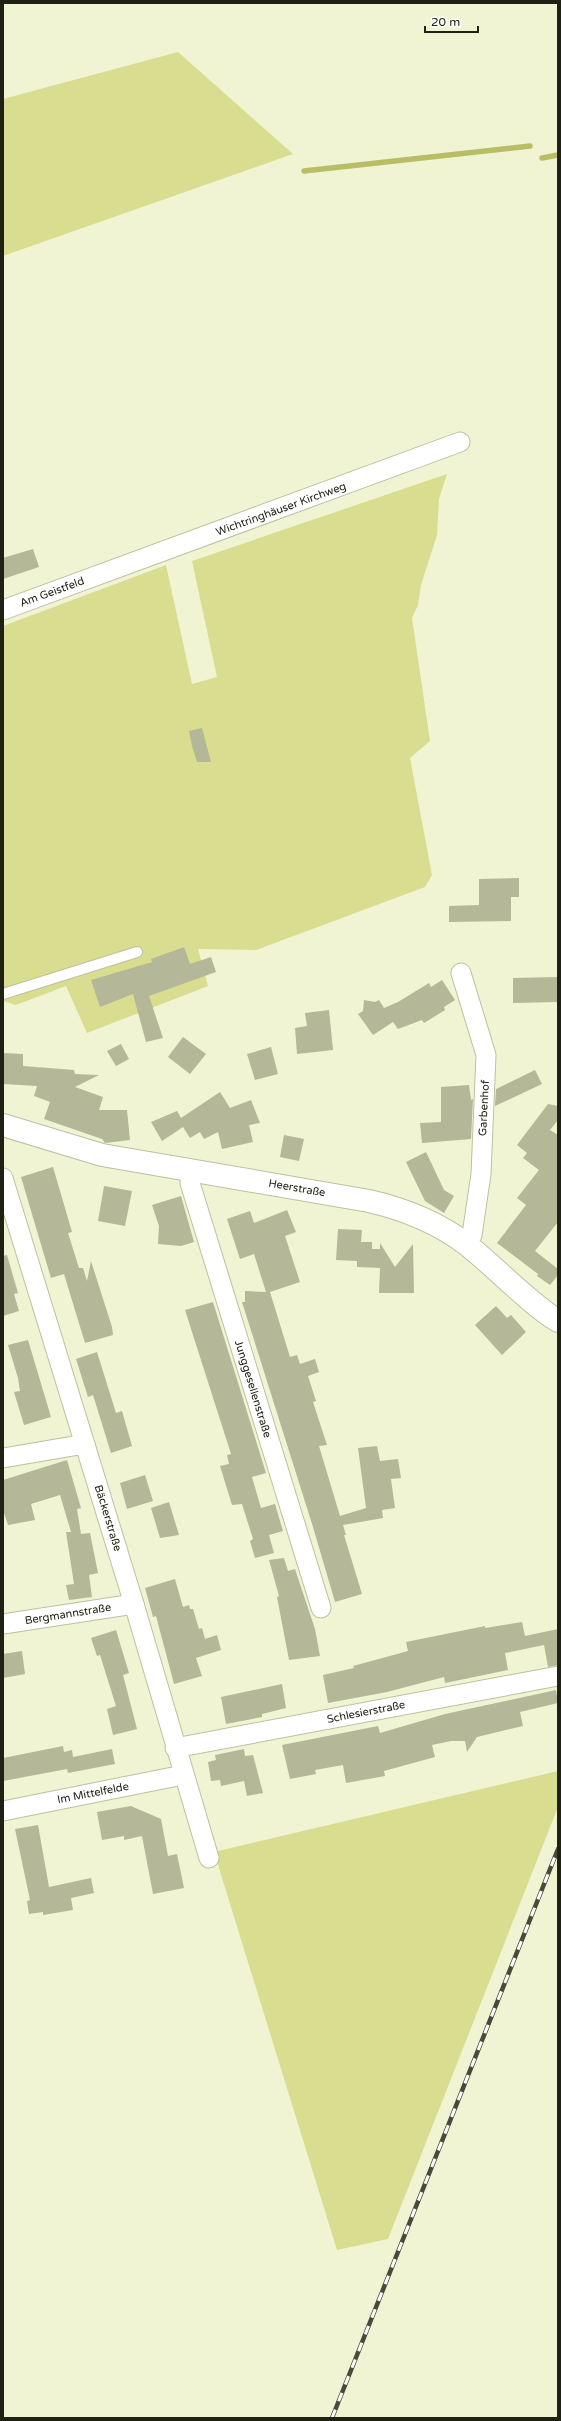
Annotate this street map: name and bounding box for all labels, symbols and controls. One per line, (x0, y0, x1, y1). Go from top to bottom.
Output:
scale bar (425, 8, 478, 34)
text: 20 m (431, 15, 460, 29)
street label: Wichtringhäuser Kirchweg (214, 479, 348, 539)
street label: Am Geistfeld (18, 574, 86, 610)
street label: Garbenhof (476, 1079, 492, 1136)
street label: Heerstraße (268, 1177, 326, 1199)
street label: Junggesellenstraße (232, 1339, 274, 1439)
street label: Bäckerstraße (92, 1483, 124, 1553)
street label: Bergmannstraße (24, 1601, 112, 1627)
street label: Schlesierstraße (326, 1698, 406, 1726)
street label: Im Mittelfelde (56, 1780, 130, 1806)

